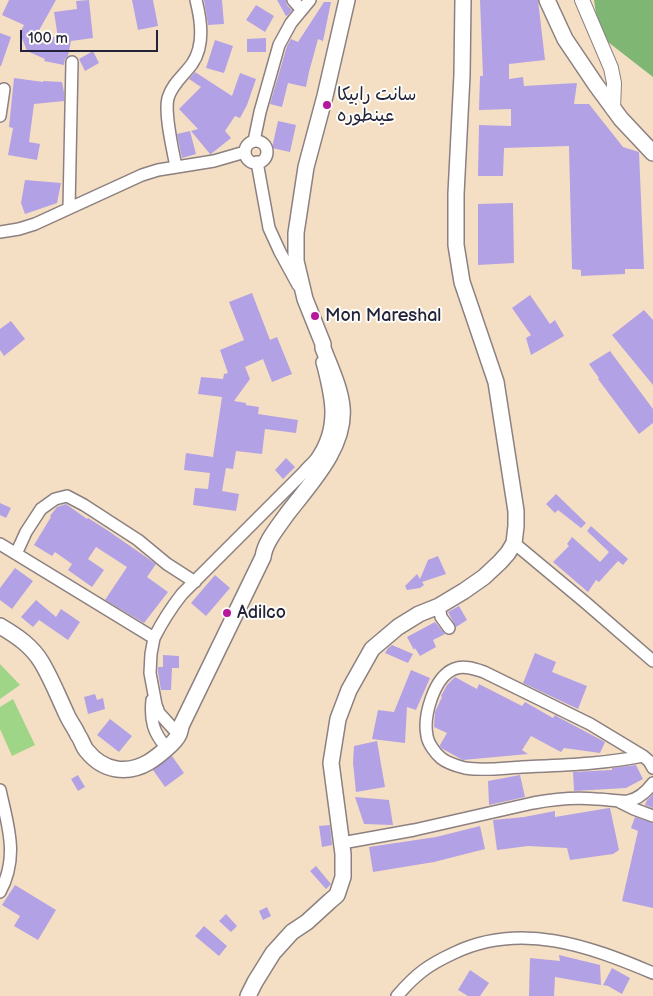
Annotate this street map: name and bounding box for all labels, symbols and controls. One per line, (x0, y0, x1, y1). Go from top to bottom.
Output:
scale bar (22, 20, 160, 52)
text: 100 m (28, 29, 68, 48)
place label: سانت رابيكا عينطوره (337, 84, 416, 126)
marker: سانت رابيكا عينطوره (321, 99, 333, 111)
place label: Mon Mareshal (325, 305, 441, 327)
marker: Mon Mareshal (309, 310, 321, 322)
place label: Adilco (237, 602, 286, 624)
marker: Adilco (221, 607, 233, 619)

